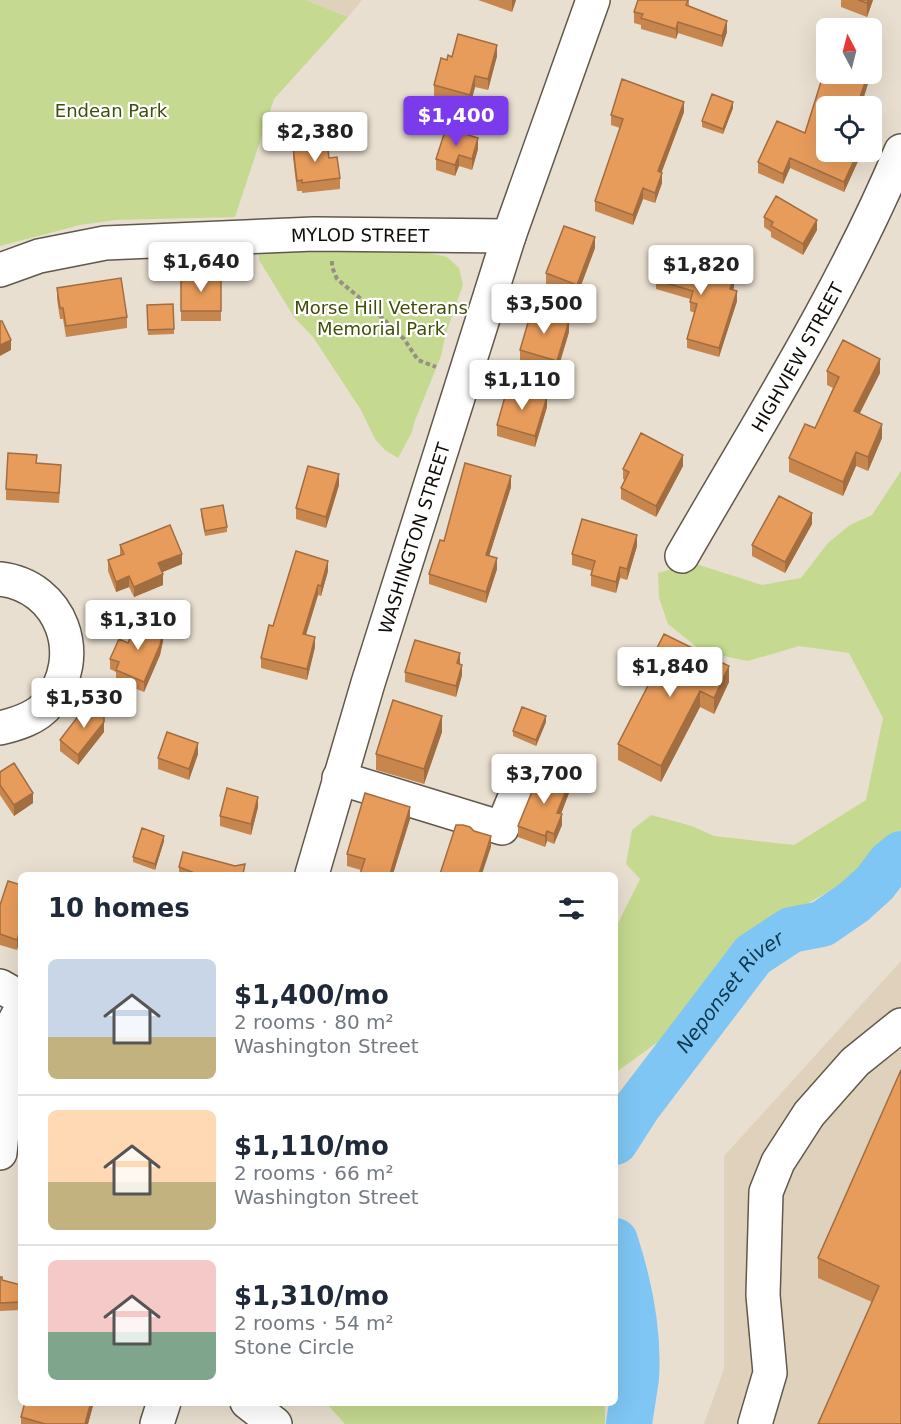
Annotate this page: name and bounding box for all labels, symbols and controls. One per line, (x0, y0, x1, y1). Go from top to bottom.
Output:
north arrow (816, 18, 882, 84)
map controls (816, 18, 882, 162)
pin: $1,400 (407, 96, 505, 147)
button: locate (816, 96, 882, 162)
park label: Endean Park (55, 100, 168, 121)
text: $1,400 (417, 103, 495, 127)
pin: $2,380 (266, 112, 364, 163)
text: $2,380 (276, 119, 354, 143)
street label: MYLOD STREET (290, 223, 430, 246)
pin: $1,640 (152, 242, 250, 293)
pin: $1,820 (652, 245, 750, 296)
text: $1,640 (162, 249, 240, 273)
text: $1,820 (662, 252, 740, 276)
street label: HIGHVIEW STREET (747, 278, 848, 435)
pin: $3,500 (495, 284, 593, 335)
text: $3,500 (505, 291, 583, 315)
park label: Morse Hill Veterans Memorial Park (294, 297, 468, 339)
pin: $1,110 (473, 360, 571, 411)
text: $1,110 (483, 367, 561, 391)
street label: WASHINGTON STREET (374, 439, 454, 636)
pin: $1,310 (89, 600, 187, 651)
text: $1,310 (99, 607, 177, 631)
pin: $1,840 (621, 647, 719, 698)
text: $1,840 (631, 654, 709, 678)
pin: $1,530 (35, 678, 133, 729)
text: $1,530 (45, 685, 123, 709)
pin: $3,700 (495, 754, 593, 805)
text: $3,700 (505, 761, 583, 785)
icon: filters (555, 892, 588, 925)
text: 10 homes (48, 893, 190, 923)
water label: Neponset River (671, 925, 790, 1057)
text: $1,400/mo (234, 980, 389, 1010)
icon: home (96, 983, 168, 1055)
text: 2 rooms · 80 m² (234, 1010, 394, 1034)
text: Washington Street (234, 1034, 419, 1058)
text: $1,110/mo (234, 1131, 389, 1161)
icon: home (96, 1134, 168, 1206)
text: 2 rooms · 66 m² (234, 1161, 394, 1185)
text: Washington Street (234, 1185, 419, 1209)
text: $1,310/mo (234, 1281, 389, 1311)
icon: home (96, 1284, 168, 1356)
text: 2 rooms · 54 m² (234, 1311, 394, 1335)
text: Stone Circle (234, 1335, 354, 1359)

